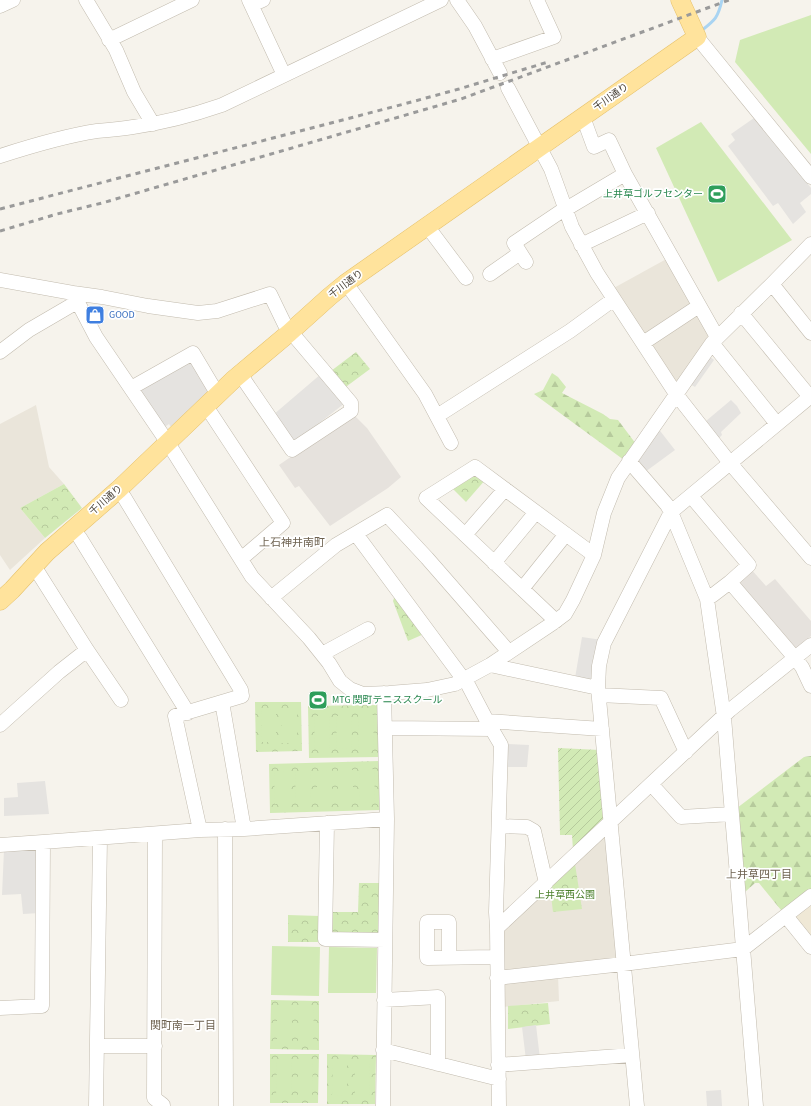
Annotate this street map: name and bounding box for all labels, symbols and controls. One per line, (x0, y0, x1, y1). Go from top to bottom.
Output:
street label: 千川通り (591, 80, 631, 114)
sports icon: 上井草ゴルフセンター (706, 183, 728, 205)
place label: 上井草ゴルフセンター (603, 187, 703, 201)
street label: 千川通り (326, 266, 366, 302)
shop icon: GOOD (84, 304, 106, 326)
place label: GOOD (109, 308, 135, 322)
street label: 千川通り (86, 482, 126, 518)
district label: 上石神井南町 (259, 535, 325, 550)
sports icon: MTG 関町テニススクール (307, 689, 329, 711)
place label: MTG 関町テニススクール (332, 693, 443, 707)
district label: 上井草四丁目 (726, 867, 792, 882)
park label: 上井草西公園 (535, 888, 595, 902)
district label: 関町南一丁目 (150, 1018, 216, 1033)

